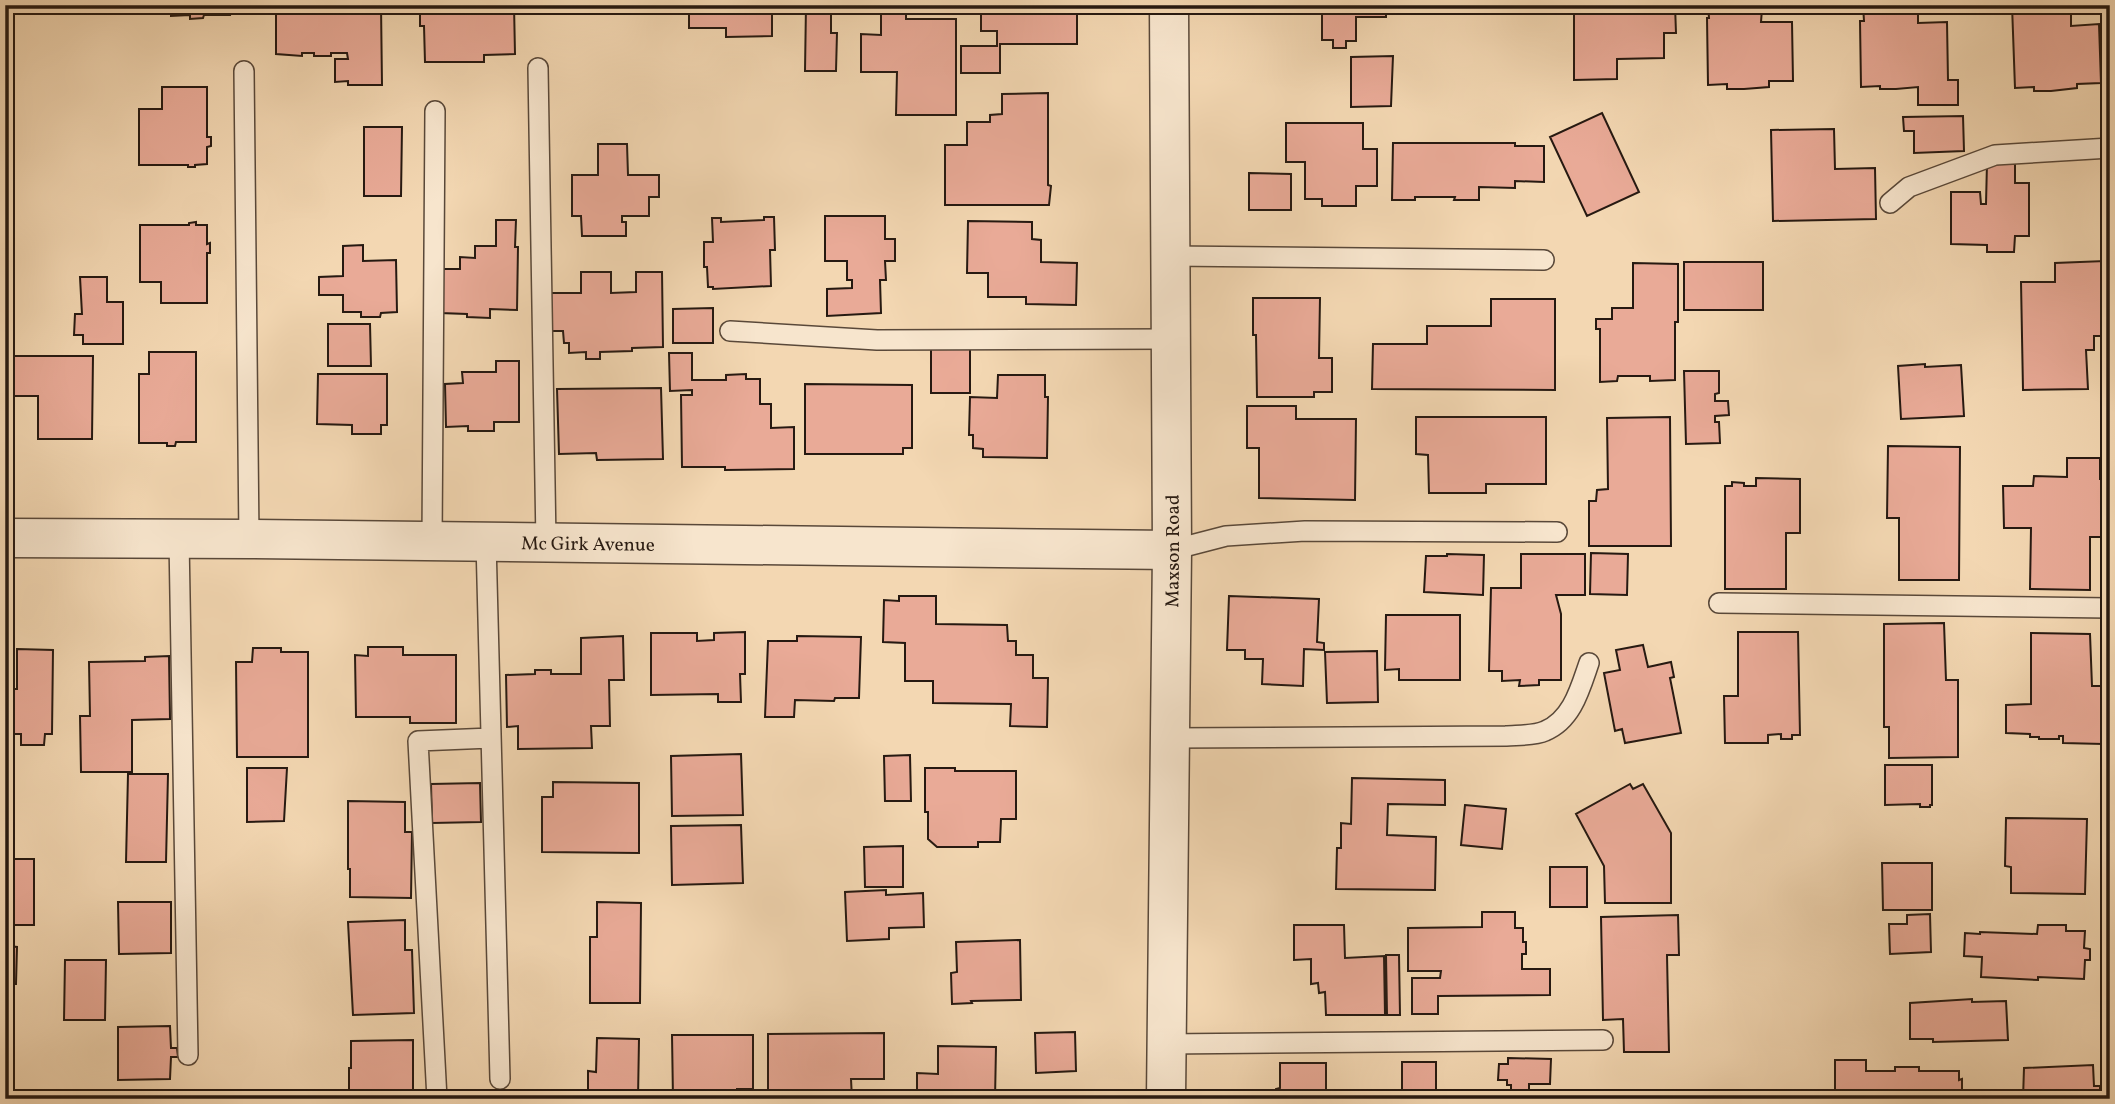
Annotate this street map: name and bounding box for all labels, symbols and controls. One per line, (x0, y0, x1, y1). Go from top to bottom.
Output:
street label: Maxson Road (1160, 494, 1187, 608)
street label: Mc Girk Avenue (521, 531, 655, 559)

